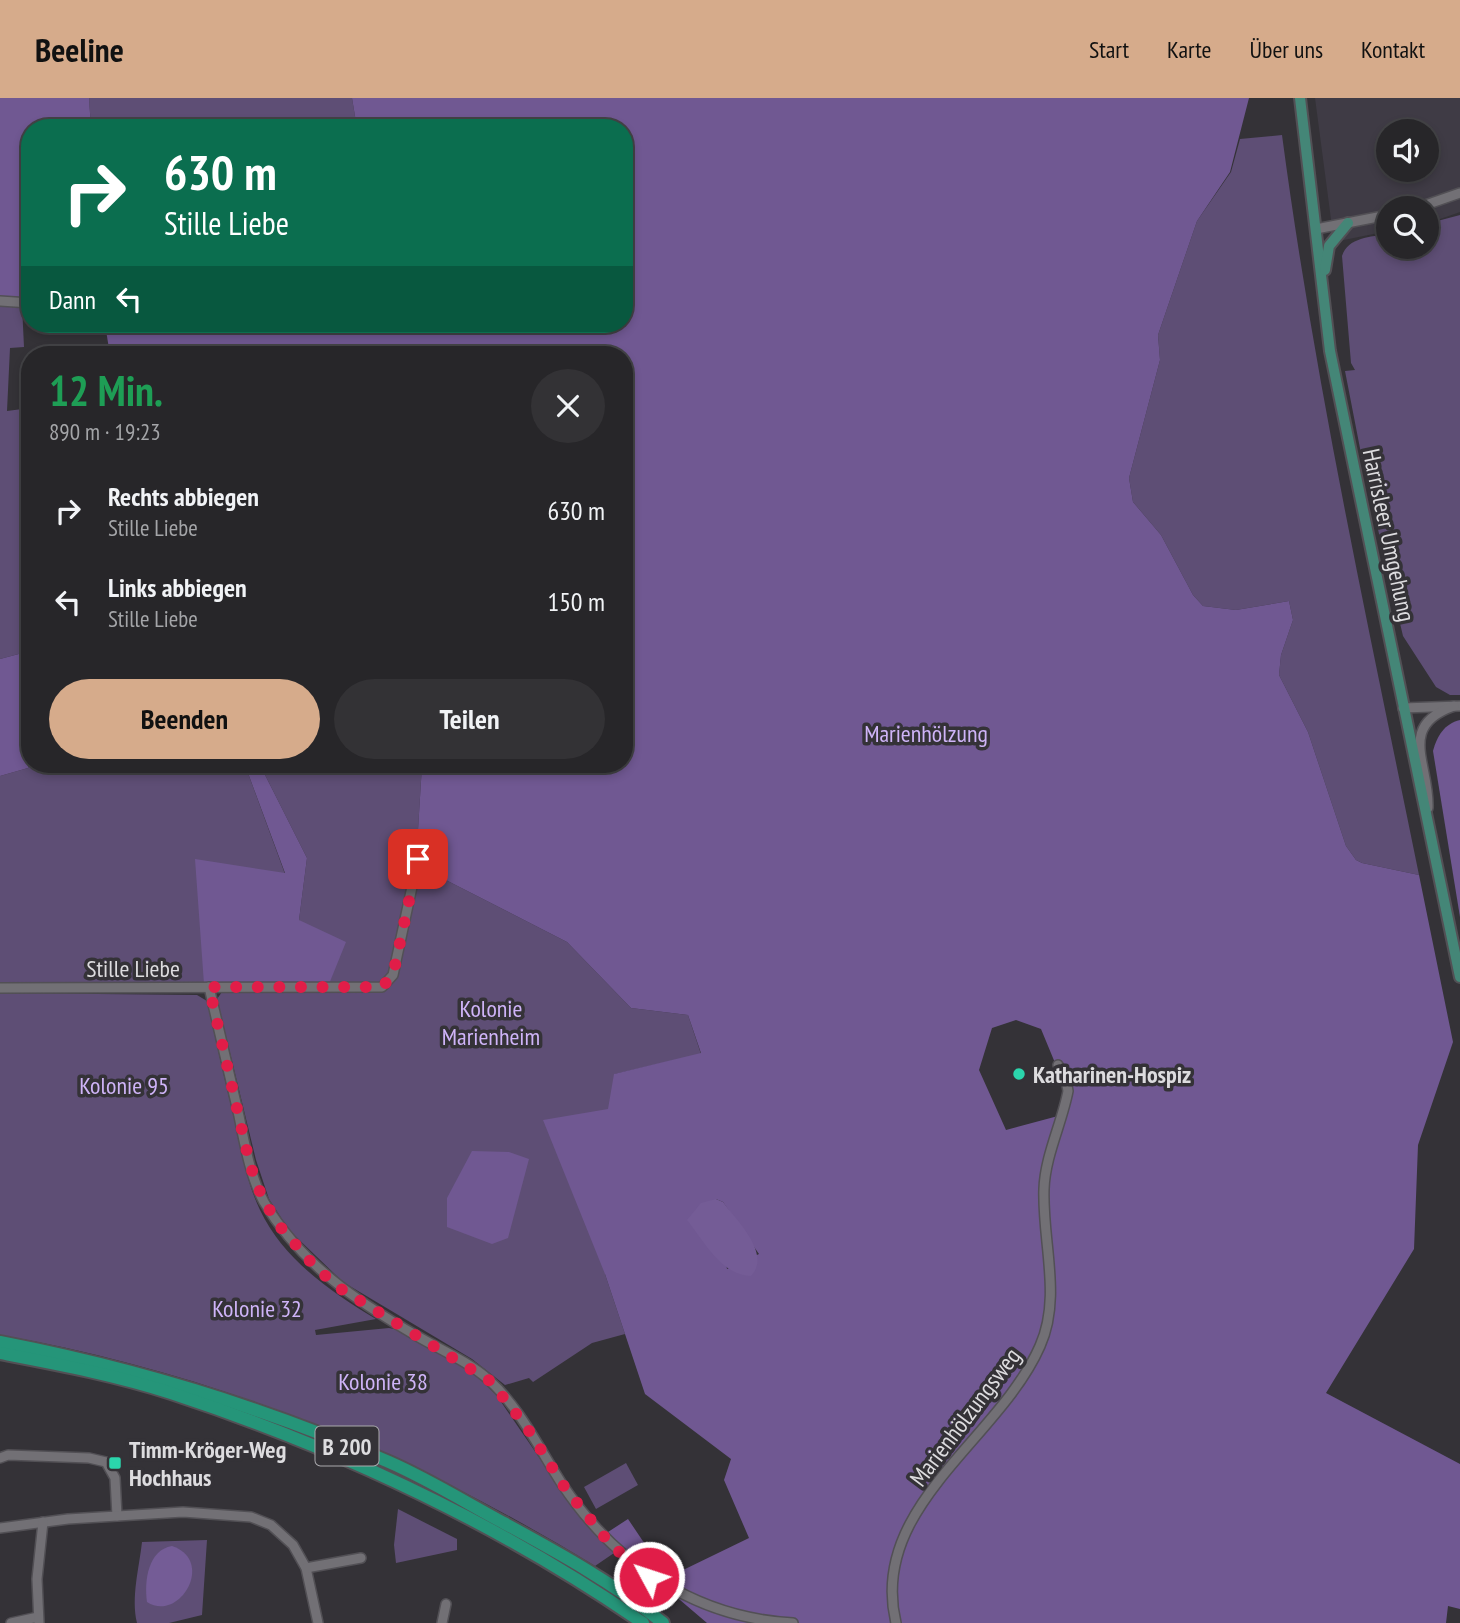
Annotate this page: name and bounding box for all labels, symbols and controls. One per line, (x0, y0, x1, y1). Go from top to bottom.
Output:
text: Beeline (35, 28, 124, 71)
text: Start (1089, 34, 1129, 65)
text: Karte (1167, 34, 1212, 65)
text: Über uns (1250, 34, 1323, 65)
text: Kontakt (1361, 34, 1425, 65)
map controls (1376, 119, 1439, 259)
button: sound (1376, 119, 1439, 182)
text: 630 m (164, 140, 277, 204)
icon: right (49, 147, 140, 238)
button: search (1376, 196, 1439, 259)
text: Stille Liebe (164, 202, 289, 244)
icon: left (110, 280, 148, 318)
text: Dann (49, 283, 96, 316)
text: 12 Min. (49, 363, 163, 418)
button: close (531, 369, 605, 443)
text: 890 m · 19:23 (49, 417, 161, 446)
street label: Harrisleer Umgehung (1356, 446, 1422, 624)
text: Rechts abbiegen (108, 480, 259, 513)
icon: right (49, 492, 87, 530)
text: 630 m (547, 494, 605, 527)
text: Stille Liebe (108, 513, 198, 542)
text: Links abbiegen (108, 571, 247, 604)
icon: left (49, 583, 87, 621)
text: 150 m (547, 585, 605, 618)
text: Stille Liebe (108, 604, 198, 633)
button: Beenden (49, 679, 320, 759)
button: Teilen (334, 679, 605, 759)
park label: Marienhölzung (864, 718, 988, 749)
pin (388, 829, 448, 889)
icon: arrive (399, 840, 437, 878)
street label: Stille Liebe (86, 953, 180, 984)
park label: Kolonie Marienheim (442, 993, 540, 1052)
place label: Katharinen-Hospiz (1033, 1059, 1191, 1090)
marker: Katharinen-Hospiz (1011, 1066, 1027, 1082)
park label: Kolonie 95 (79, 1070, 169, 1101)
park label: Kolonie 32 (212, 1293, 302, 1324)
street label: Marienhölzungsweg (903, 1341, 1027, 1493)
park label: Kolonie 38 (338, 1366, 428, 1397)
road number: B 200 (316, 1427, 378, 1466)
place label: Timm-Kröger-Weg Hochhaus (129, 1434, 286, 1493)
marker: Timm-Kröger-Weg Hochhaus (107, 1455, 123, 1471)
position arrow (612, 1540, 686, 1614)

